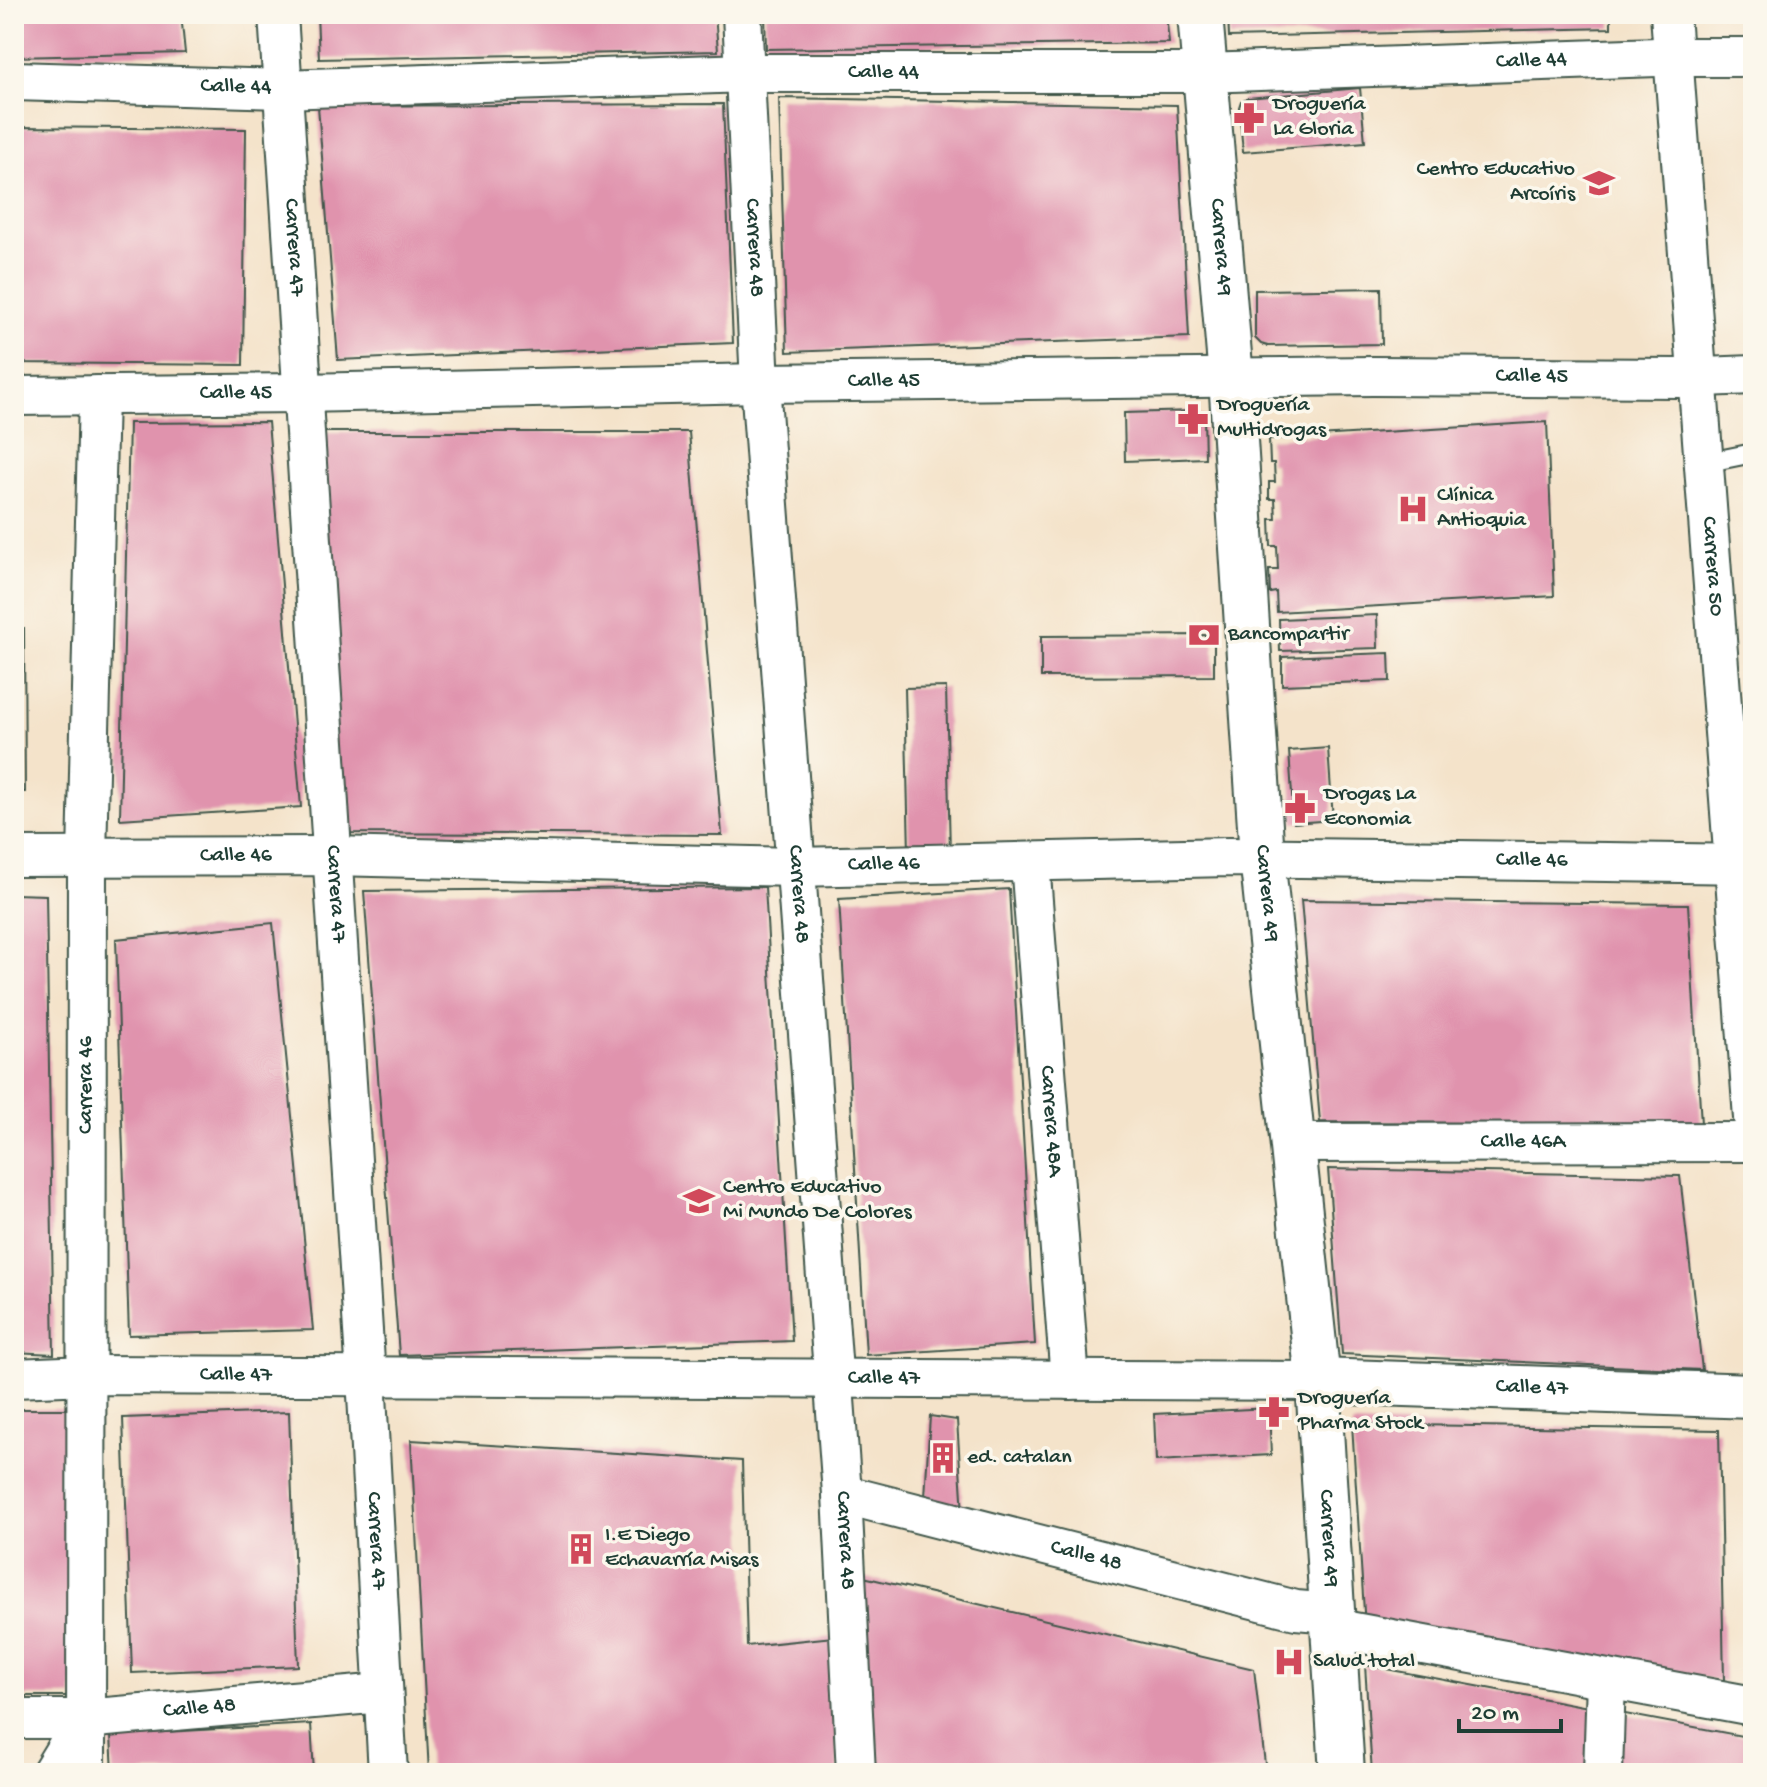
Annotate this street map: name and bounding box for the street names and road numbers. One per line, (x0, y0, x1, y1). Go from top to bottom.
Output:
street label: Calle 44 (1495, 47, 1568, 76)
street label: Calle 44 (848, 60, 920, 86)
street label: Calle 44 (200, 74, 272, 102)
street label: Carrera 49 (1203, 197, 1237, 297)
street label: Carrera 47 (277, 198, 309, 298)
street label: Carrera 48 (738, 198, 769, 298)
street label: Calle 45 (1496, 364, 1568, 390)
street label: Calle 45 (847, 368, 920, 395)
street label: Calle 45 (200, 380, 272, 407)
street label: Carrera 50 (1695, 515, 1728, 617)
street label: Calle 46 (200, 843, 273, 869)
street label: Carrera 47 (319, 844, 351, 945)
street label: Carrera 48 (781, 844, 814, 944)
street label: Carrera 49 (1248, 844, 1284, 943)
street label: Calle 46 (1496, 848, 1569, 875)
street label: Calle 46 (848, 851, 921, 879)
street label: Carrera 46 (74, 1035, 100, 1134)
street label: Carrera 48A (1033, 1064, 1067, 1179)
street label: Calle 46A (1480, 1129, 1567, 1156)
street label: Calle 47 (200, 1363, 273, 1389)
street label: Calle 47 (848, 1366, 921, 1392)
street label: Calle 47 (1495, 1374, 1569, 1403)
street label: Carrera 49 (1312, 1489, 1344, 1588)
street label: Carrera 48 (829, 1490, 860, 1590)
street label: Carrera 47 (359, 1491, 391, 1591)
street label: Calle 48 (1048, 1535, 1125, 1578)
street label: Calle 48 (162, 1693, 237, 1725)

